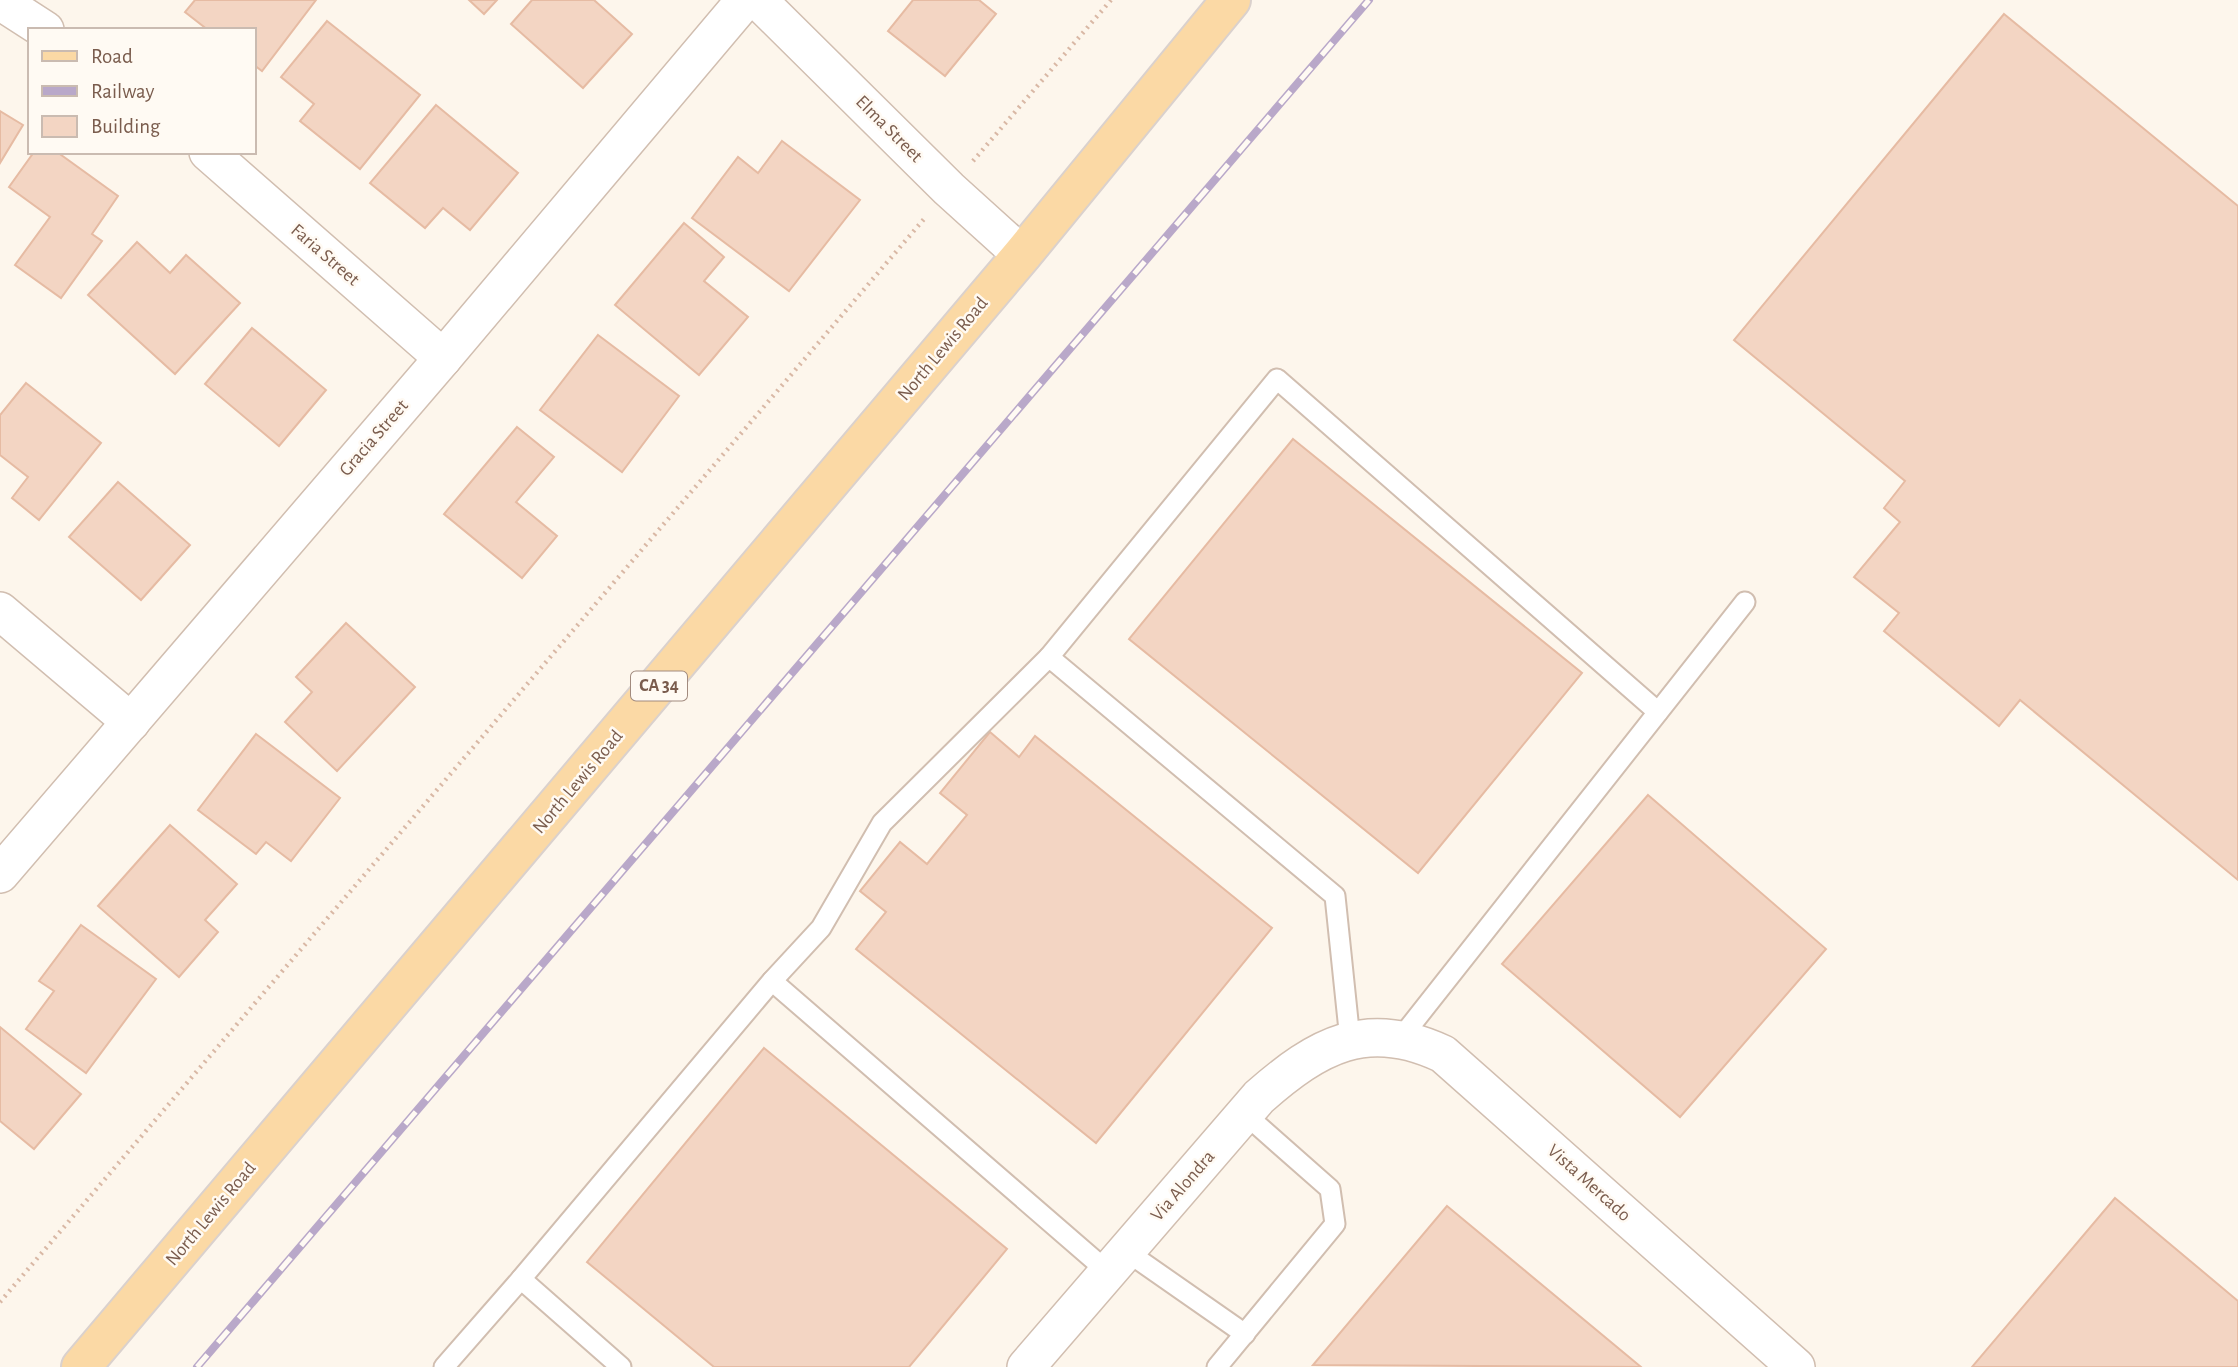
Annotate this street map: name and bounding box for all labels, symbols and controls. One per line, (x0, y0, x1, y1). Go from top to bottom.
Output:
legend (28, 28, 256, 154)
text: Road (91, 46, 133, 67)
text: Railway (91, 81, 154, 102)
street label: Elma Street (852, 92, 926, 166)
text: Building (91, 116, 161, 137)
street label: Faria Street (287, 220, 363, 290)
street label: North Lewis Road (894, 293, 992, 404)
street label: Gracia Street (336, 396, 412, 480)
road number: CA 34 (631, 672, 687, 700)
street label: North Lewis Road (529, 726, 627, 837)
street label: Vista Mercado (1544, 1141, 1634, 1225)
street label: Via Alondra (1147, 1147, 1219, 1225)
street label: North Lewis Road (162, 1158, 260, 1269)

